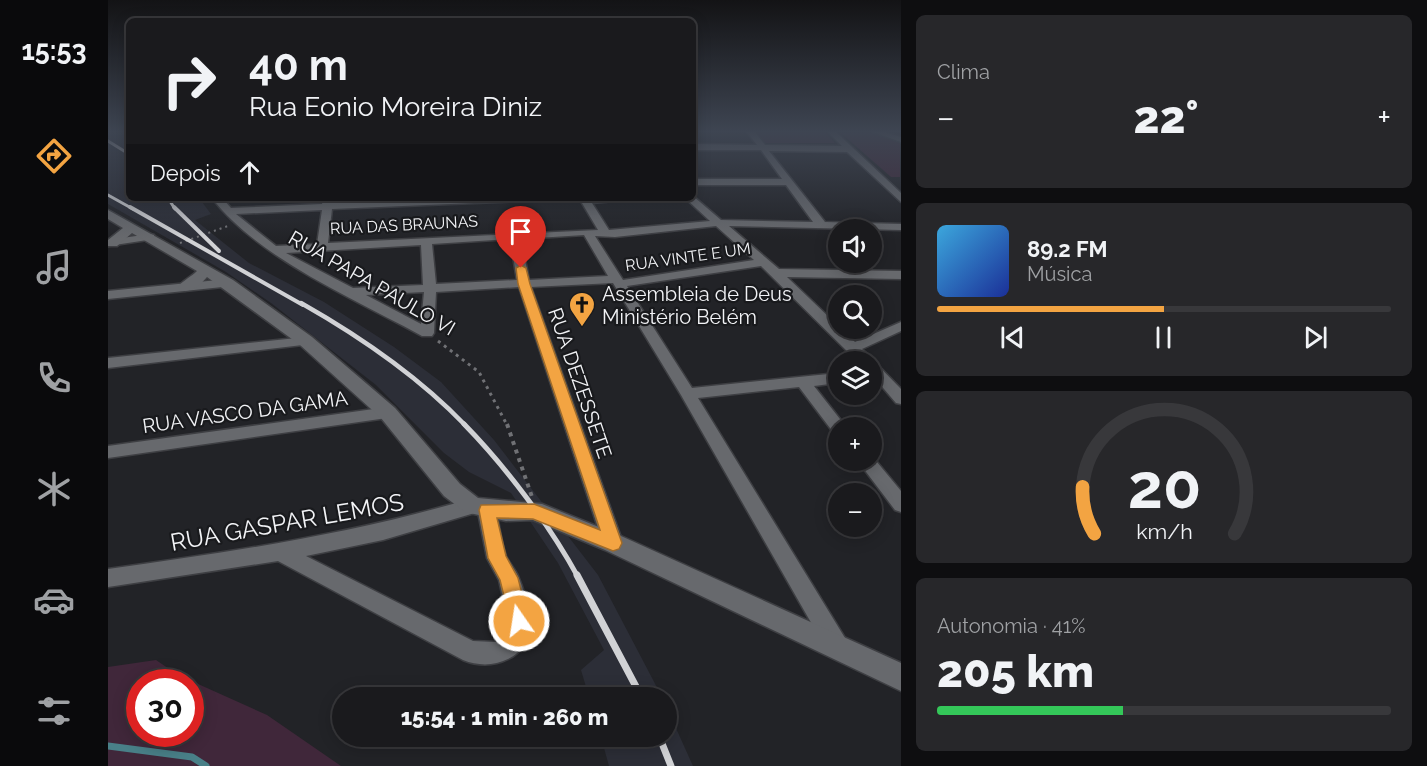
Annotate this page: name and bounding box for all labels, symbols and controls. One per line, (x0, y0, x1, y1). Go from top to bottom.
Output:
text: 15:53 (22, 35, 87, 66)
text: 40 m (249, 41, 348, 90)
icon: right (150, 42, 228, 120)
text: Clima (937, 60, 990, 84)
text: Rua Eonio Moreira Diniz (249, 91, 542, 122)
text: 22° (1133, 91, 1199, 144)
text: − (937, 98, 955, 137)
text: + (1377, 98, 1391, 137)
icon: directions (33, 135, 75, 177)
icon: ahead (233, 156, 266, 189)
text: Depois (150, 160, 221, 186)
pin (495, 206, 546, 268)
street label: RUA DAS BRAUNAS (330, 212, 479, 238)
icon: arrive (504, 215, 537, 248)
map controls (828, 219, 882, 537)
button: sound (828, 219, 882, 273)
street label: RUA PAPA PAULO VI (284, 225, 460, 341)
text: 89.2 FM (1027, 236, 1108, 262)
street label: RUA VINTE E UM (624, 239, 752, 275)
icon: music (33, 246, 75, 288)
text: Música (1027, 262, 1092, 286)
place label: Assembleia de Deus Ministério Belém (602, 282, 792, 329)
button: search (828, 285, 882, 339)
church icon: Assembleia de Deus Ministério Belém (567, 290, 597, 328)
street label: RUA DEZESSETE (543, 305, 617, 461)
icon: previous (996, 321, 1029, 354)
icon: pause (1147, 321, 1180, 354)
icon: next (1299, 321, 1332, 354)
button: layers (828, 351, 882, 405)
icon: phone (33, 357, 75, 399)
street label: RUA VASCO DA GAMA (141, 386, 350, 438)
button: + (828, 417, 882, 471)
text: 20 (1127, 449, 1201, 523)
icon: climate (33, 468, 75, 510)
button: − (828, 483, 882, 537)
street label: RUA GASPAR LEMOS (168, 487, 406, 557)
text: km/h (1136, 519, 1192, 544)
icon: car (33, 579, 75, 621)
position arrow (487, 589, 551, 653)
text: Autonomia · 41% (937, 614, 1086, 638)
text: 205 km (937, 645, 1094, 698)
speed limit sign: 30 (126, 669, 204, 747)
icon: filters (33, 690, 75, 732)
text: 15:54 · 1 min · 260 m (401, 704, 608, 730)

